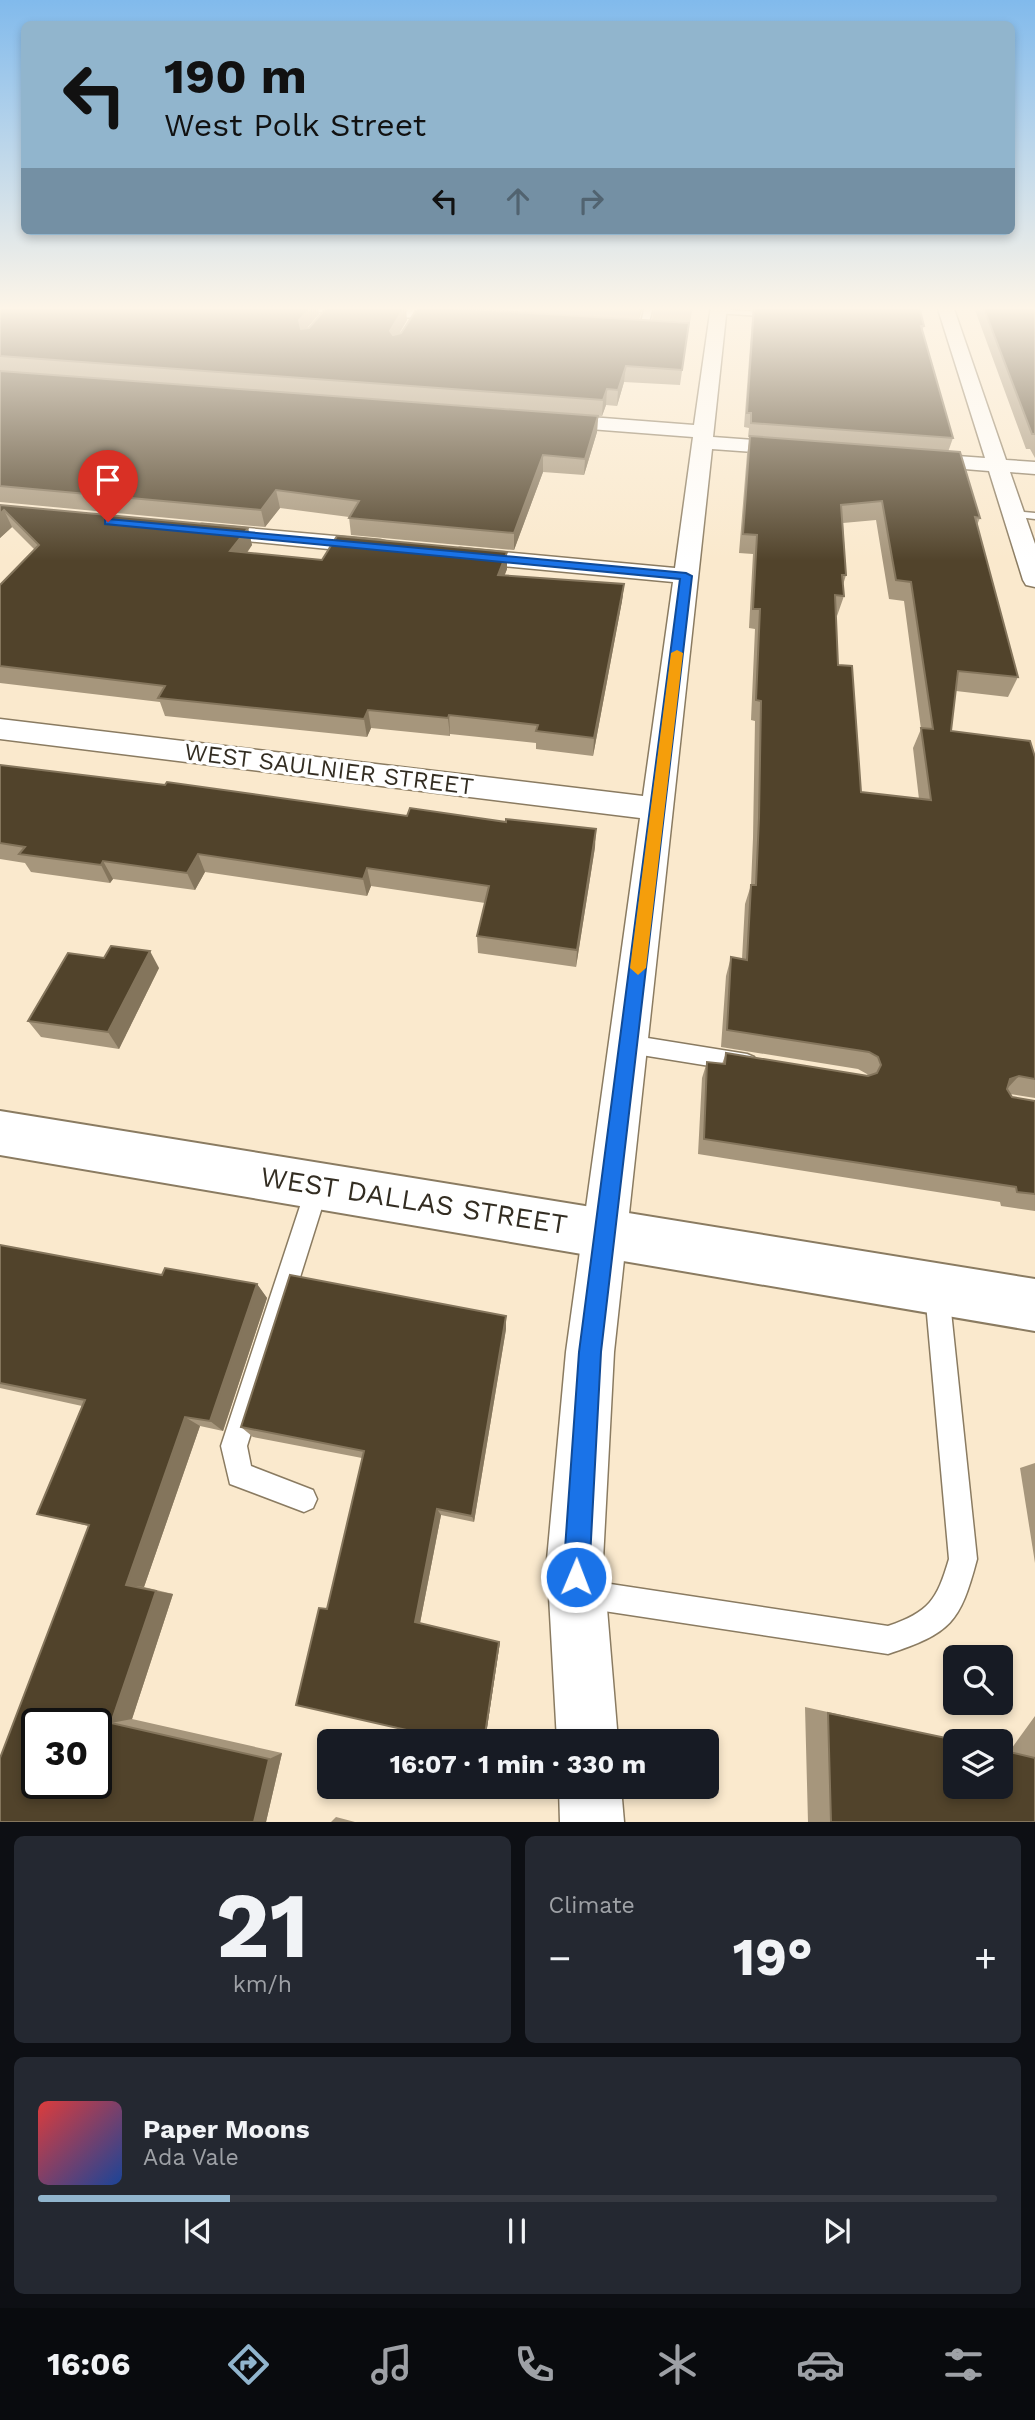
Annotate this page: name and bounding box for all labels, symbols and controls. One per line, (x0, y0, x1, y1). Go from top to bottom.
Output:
text: 190 m (164, 47, 307, 105)
icon: left (49, 49, 140, 140)
text: West Polk Street (164, 106, 426, 144)
icon: left (426, 182, 464, 220)
icon: ahead (499, 182, 537, 220)
icon: right (572, 182, 610, 220)
pin (78, 450, 138, 522)
icon: arrive (89, 461, 127, 499)
street label: WEST SAULNIER STREET (183, 737, 475, 801)
street label: WEST DALLAS STREET (258, 1160, 570, 1241)
position arrow (539, 1540, 613, 1614)
map controls (943, 1645, 1013, 1799)
button: search (943, 1645, 1013, 1715)
speed limit sign: 30 (21, 1708, 112, 1799)
button: layers (943, 1729, 1013, 1799)
text: 16:07 · 1 min · 330 m (390, 1749, 646, 1779)
text: 21 (216, 1872, 309, 1979)
text: Climate (549, 1892, 635, 1919)
text: 19° (733, 1927, 813, 1988)
text: − (549, 1936, 571, 1980)
text: + (974, 1936, 997, 1980)
text: km/h (233, 1971, 292, 1998)
text: Paper Moons (143, 2114, 310, 2144)
text: Ada Vale (143, 2144, 239, 2171)
icon: previous (179, 2212, 217, 2250)
icon: pause (498, 2212, 536, 2250)
icon: next (818, 2212, 856, 2250)
icon: directions (224, 2340, 273, 2389)
icon: music (367, 2340, 416, 2389)
icon: phone (510, 2340, 559, 2389)
icon: climate (653, 2340, 702, 2389)
icon: car (796, 2340, 845, 2389)
icon: filters (939, 2340, 988, 2389)
text: 16:06 (47, 2345, 130, 2383)

